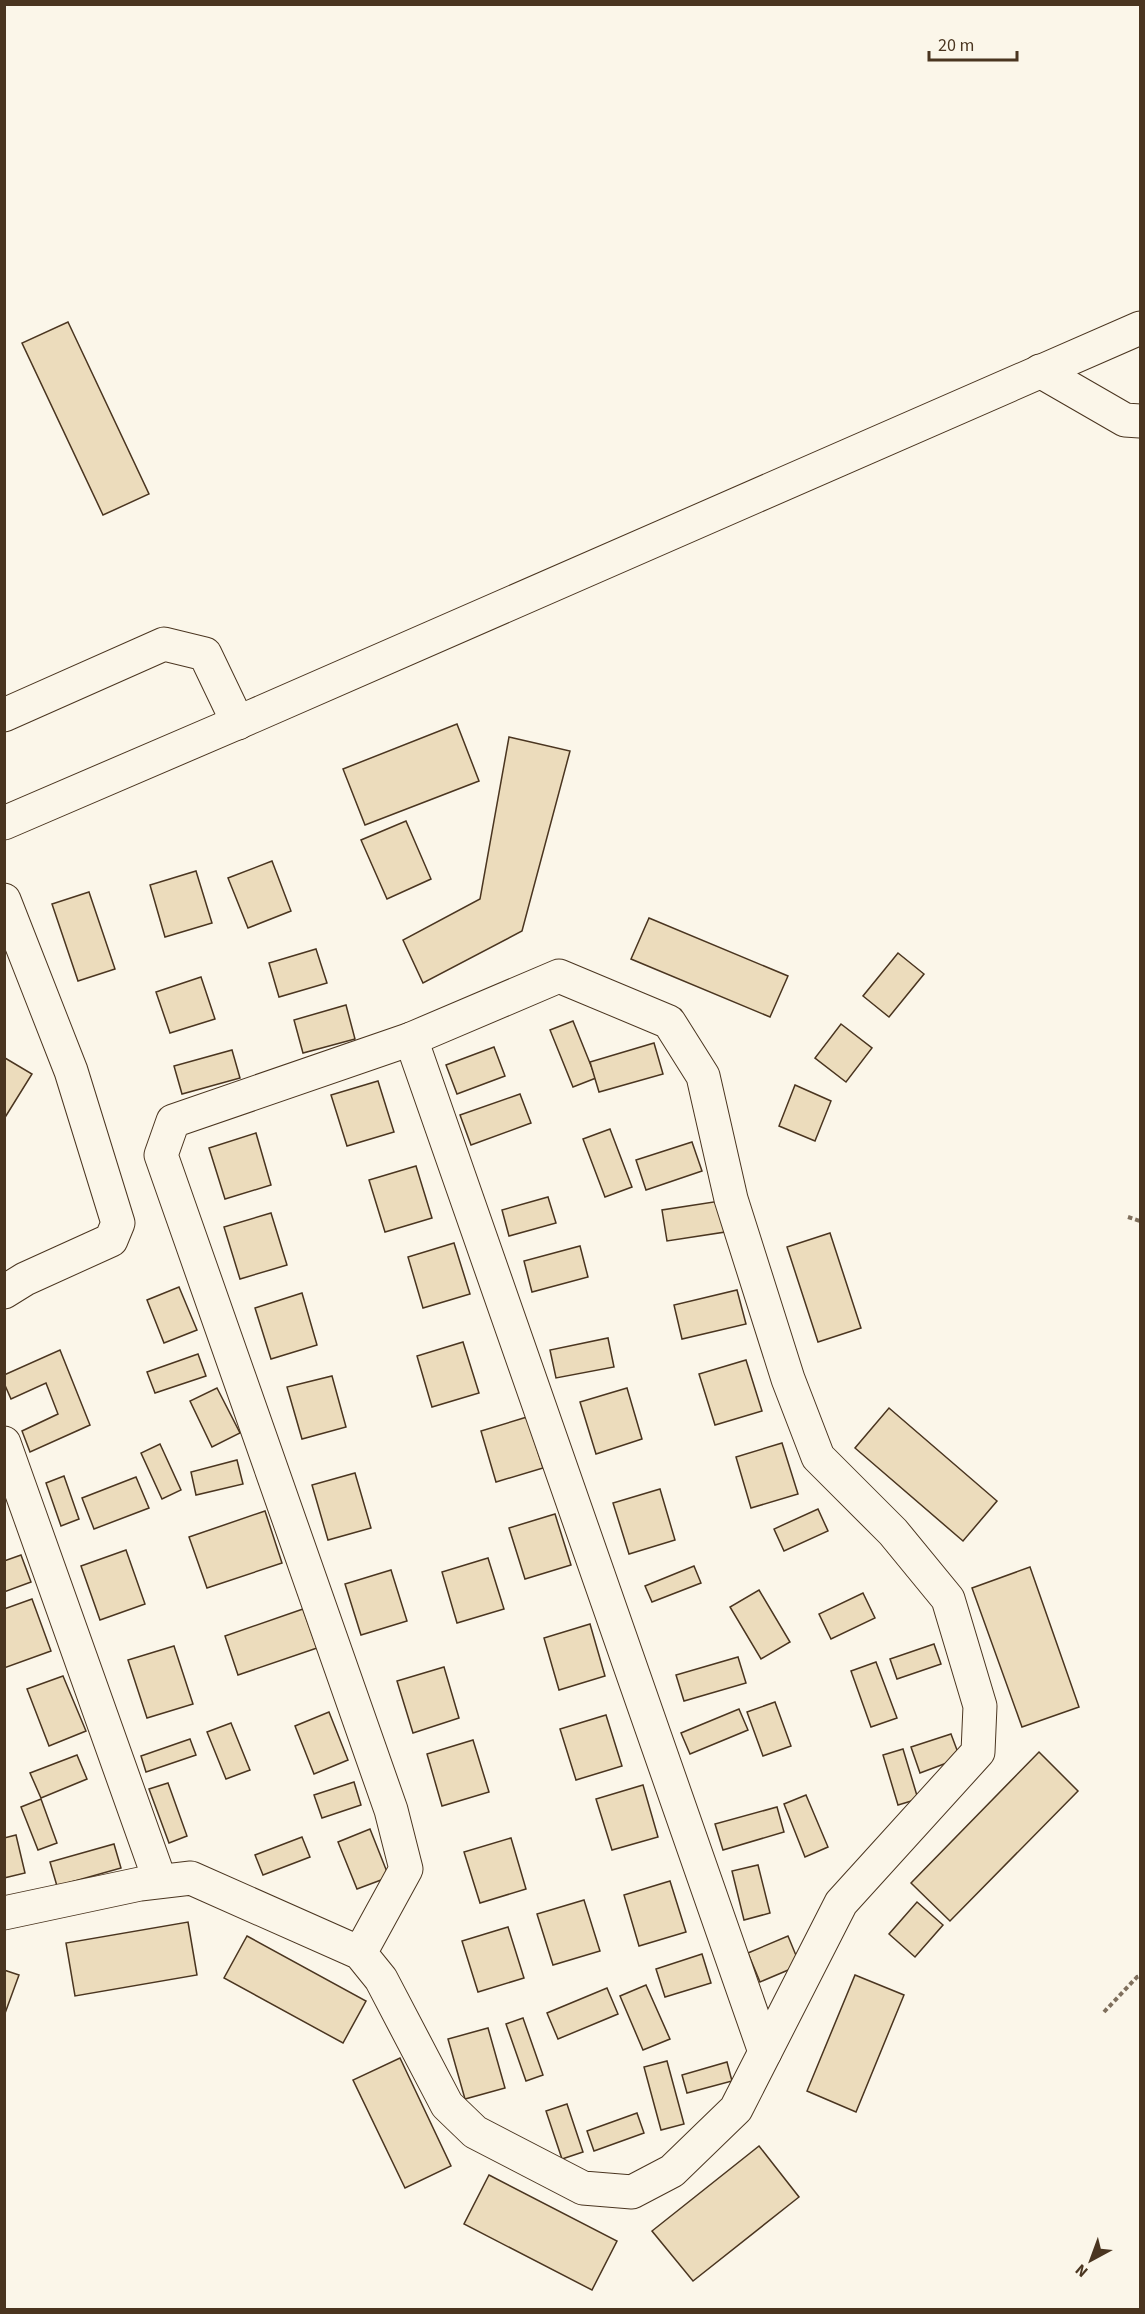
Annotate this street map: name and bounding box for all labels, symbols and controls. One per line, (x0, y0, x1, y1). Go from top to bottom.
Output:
scale bar (929, 24, 1018, 62)
text: 20 m (938, 33, 974, 58)
north arrow (1061, 2230, 1121, 2290)
text: N (1071, 2259, 1093, 2282)

